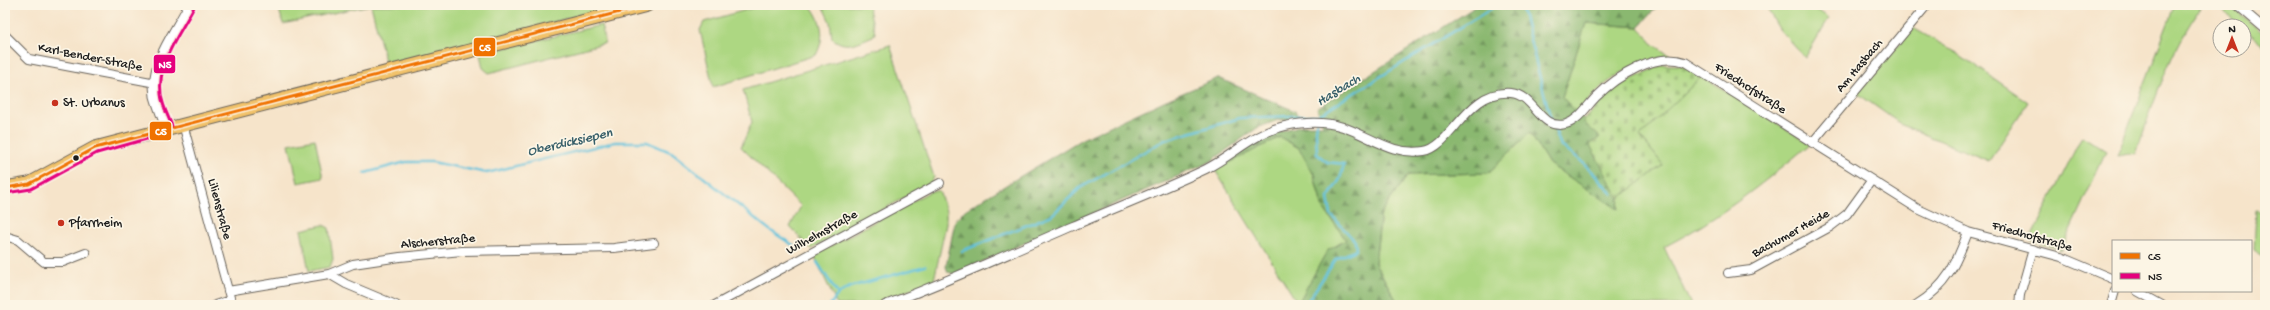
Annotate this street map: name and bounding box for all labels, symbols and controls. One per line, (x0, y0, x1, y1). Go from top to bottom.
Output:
north arrow (2212, 18, 2252, 58)
text: N (2228, 24, 2236, 36)
street label: Am Hasbach (1833, 36, 1887, 96)
line badge: C5 (473, 37, 496, 57)
street label: Karl-Bender-Straße (36, 41, 144, 76)
text: C5 (478, 43, 491, 55)
line badge: N5 (153, 54, 176, 74)
text: N5 (159, 60, 172, 72)
street label: Friedhofstraße (1710, 60, 1789, 118)
water label: Hasbach (1314, 71, 1364, 111)
place label: St. Urbanus (63, 96, 126, 111)
marker: St. Urbanus (50, 98, 60, 108)
line badge: C5 (149, 121, 172, 141)
water label: Oberdicksiepen (526, 125, 614, 161)
text: C5 (154, 127, 167, 139)
unlabelled marker (71, 153, 81, 163)
street label: Lilienstraße (204, 177, 234, 241)
street label: Bachumer Heide (1749, 206, 1833, 262)
street label: Wilhelmstraße (784, 207, 860, 259)
place label: Pfarrheim (68, 216, 122, 231)
marker: Pfarrheim (56, 218, 66, 228)
street label: Friedhofstraße (1989, 218, 2074, 256)
street label: Alscherstraße (400, 231, 476, 253)
legend (2112, 240, 2252, 292)
text: C5 (2148, 251, 2161, 265)
text: N5 (2148, 271, 2162, 285)

